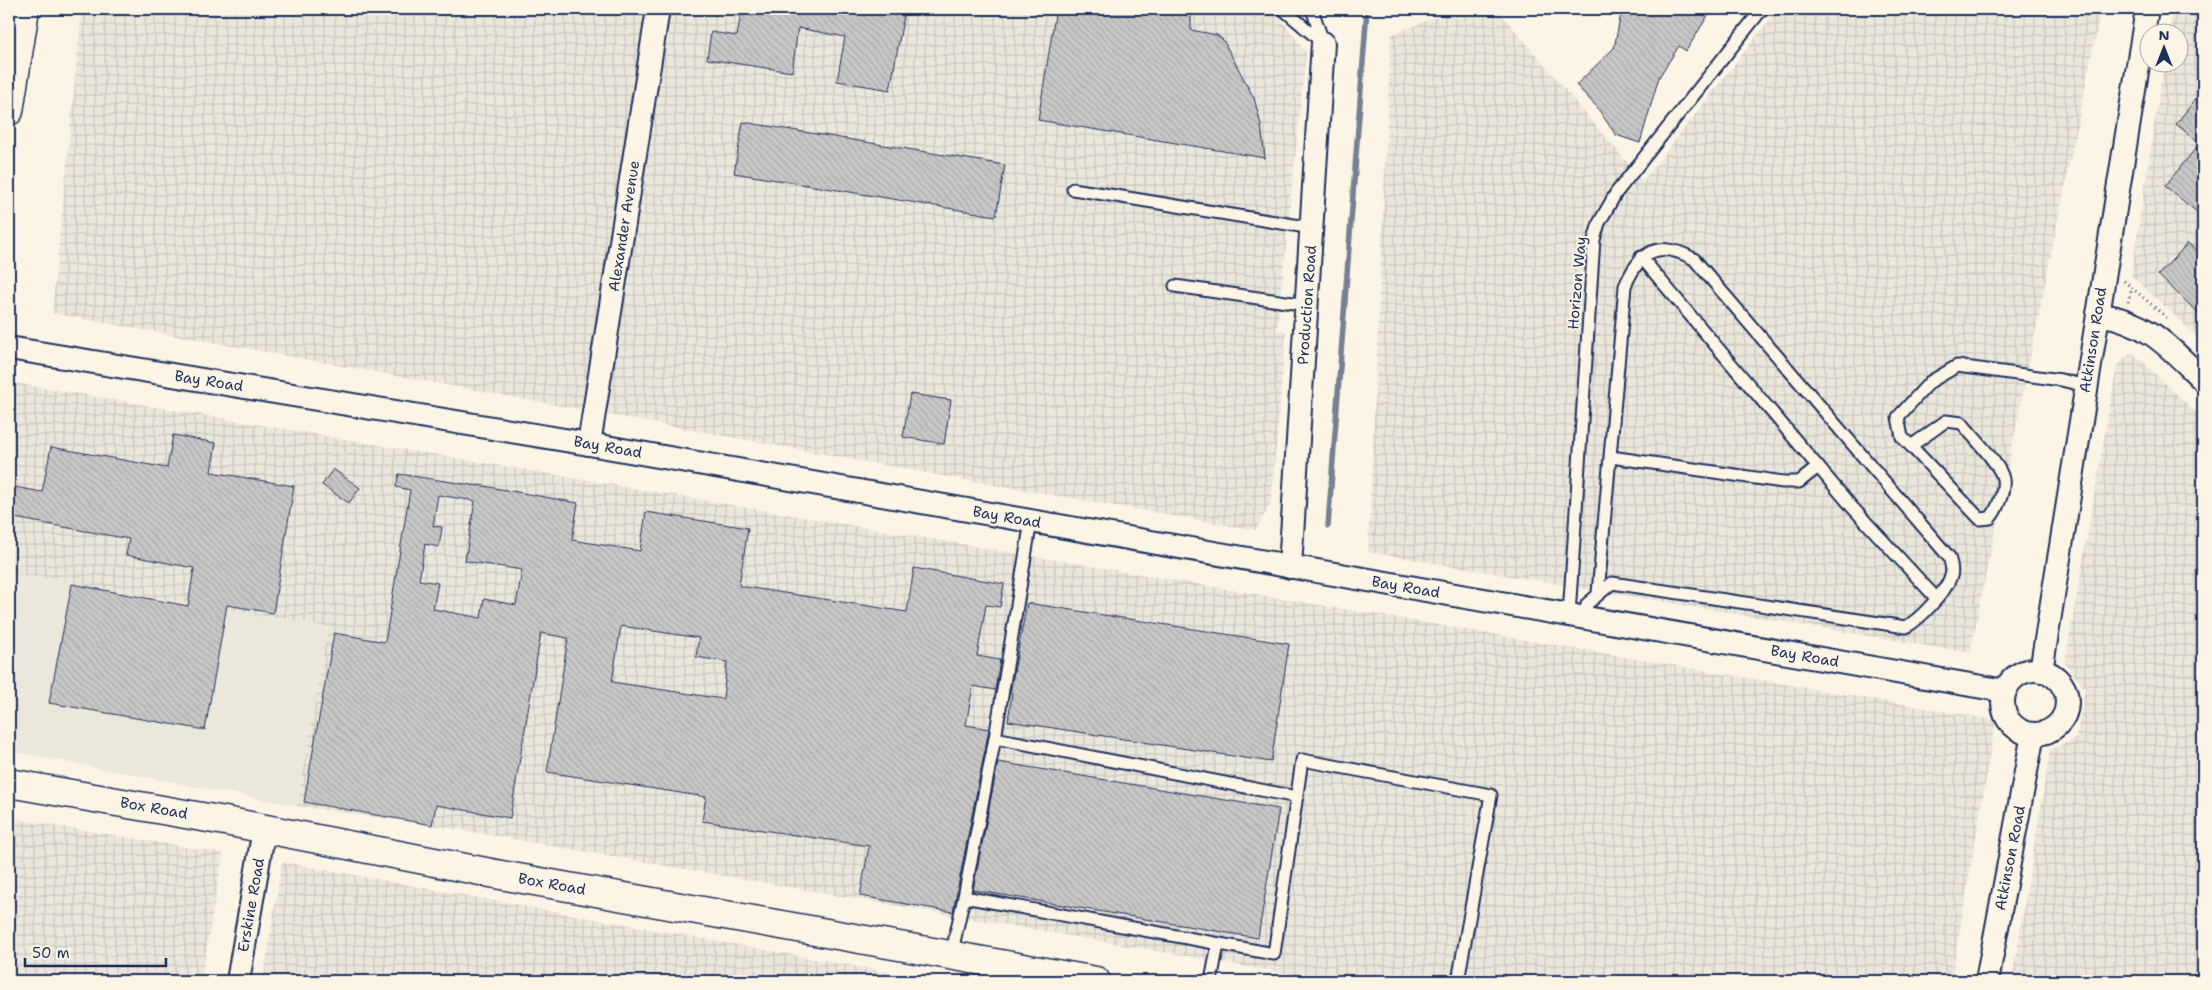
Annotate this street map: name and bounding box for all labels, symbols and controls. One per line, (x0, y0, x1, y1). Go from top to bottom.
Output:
north arrow (2140, 22, 2190, 72)
text: N (2158, 26, 2170, 44)
street label: Alexander Avenue (604, 159, 644, 293)
street label: Horizon Way (1563, 236, 1591, 330)
street label: Production Road (1293, 244, 1321, 366)
street label: Atkinson Road (2075, 285, 2111, 394)
street label: Bay Road (173, 366, 245, 396)
street label: Bay Road (572, 431, 644, 463)
street label: Bay Road (971, 501, 1043, 533)
street label: Bay Road (1370, 571, 1442, 603)
street label: Bay Road (1769, 640, 1841, 672)
street label: Box Road (119, 792, 190, 824)
street label: Atkinson Road (1990, 803, 2030, 912)
street label: Erskine Road (233, 856, 269, 954)
street label: Box Road (517, 868, 588, 900)
scale bar (25, 935, 166, 967)
text: 50 m (32, 943, 70, 963)

